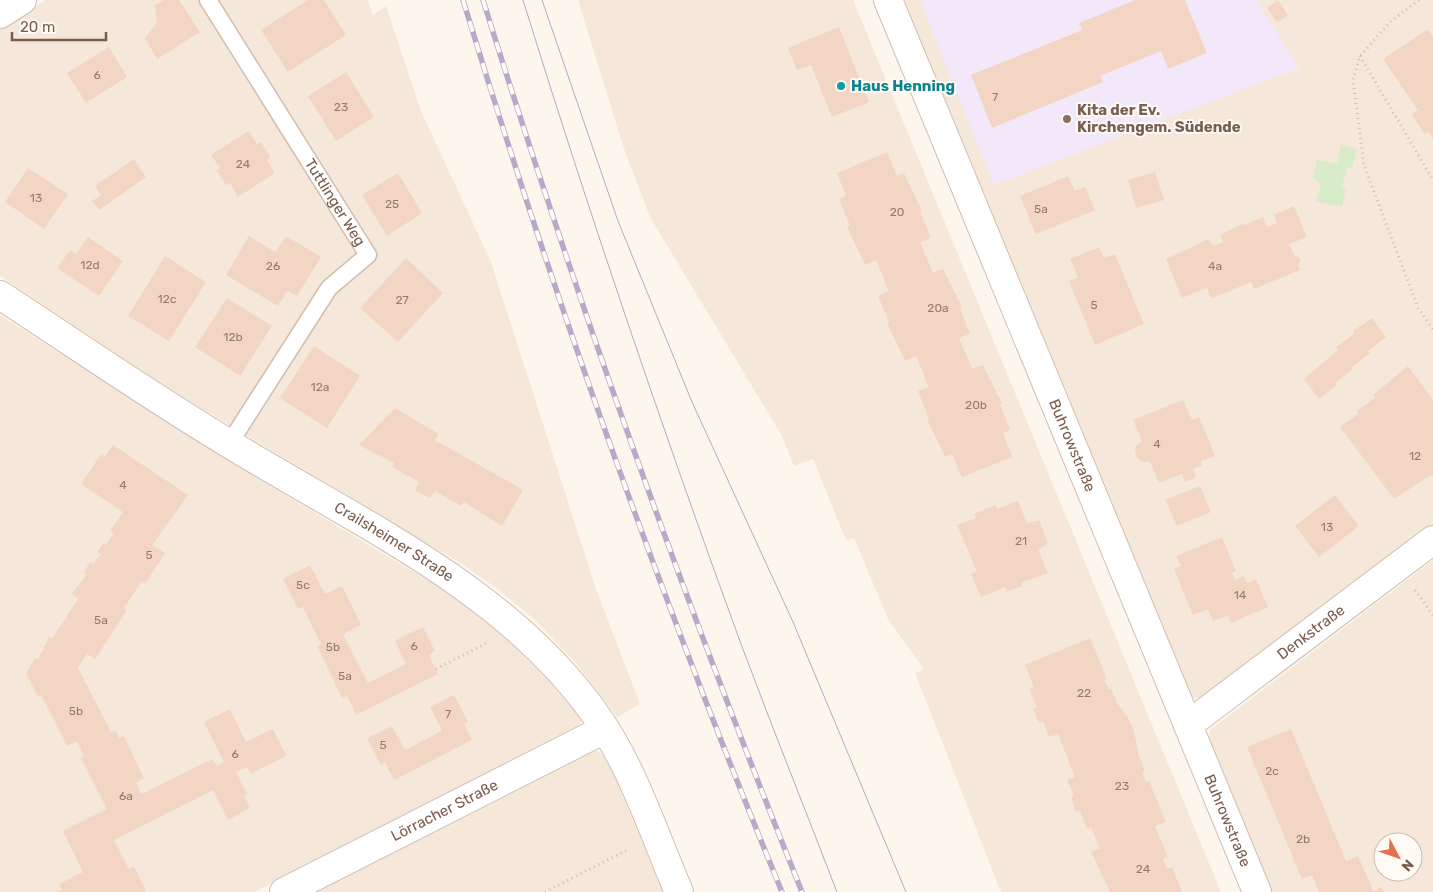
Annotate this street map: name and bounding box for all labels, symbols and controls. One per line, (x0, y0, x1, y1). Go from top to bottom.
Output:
scale bar (12, 10, 106, 42)
text: 20 m (20, 18, 55, 36)
house number: 6 (93, 68, 101, 82)
place label: Haus Henning (851, 77, 955, 95)
marker: Haus Henning (835, 80, 847, 92)
house number: 7 (992, 90, 998, 104)
house number: 23 (334, 100, 348, 114)
place label: Kita der Ev. Kirchengem. Südende (1077, 101, 1241, 136)
marker: Kita der Ev. Kirchengem. Südende (1061, 113, 1073, 125)
street label: Tuttlinger Weg (301, 155, 369, 250)
house number: 24 (236, 157, 251, 171)
house number: 13 (30, 191, 42, 205)
house number: 25 (385, 197, 399, 211)
house number: 5a (1034, 202, 1048, 216)
house number: 20 (890, 205, 904, 219)
house number: 12d (80, 258, 100, 272)
house number: 26 (266, 259, 280, 273)
house number: 4a (1208, 259, 1222, 273)
house number: 12c (158, 292, 177, 306)
house number: 27 (395, 293, 409, 307)
house number: 5 (1090, 298, 1098, 312)
house number: 20a (927, 301, 949, 315)
house number: 12b (223, 330, 243, 344)
house number: 12a (311, 380, 329, 394)
street label: Buhrowstraße (1045, 396, 1099, 494)
house number: 20b (965, 398, 987, 412)
house number: 4 (1153, 437, 1161, 451)
house number: 12 (1409, 449, 1421, 463)
house number: 4 (119, 478, 127, 492)
street label: Crailsheimer Straße (331, 498, 457, 586)
house number: 13 (1321, 520, 1333, 534)
house number: 21 (1015, 534, 1027, 548)
house number: 5 (145, 548, 153, 562)
house number: 5c (296, 578, 310, 592)
house number: 14 (1234, 588, 1247, 602)
street label: Denkstraße (1274, 601, 1348, 664)
house number: 5a (94, 613, 108, 627)
house number: 6 (410, 639, 418, 653)
house number: 5b (326, 640, 340, 654)
house number: 5a (338, 669, 352, 683)
house number: 22 (1077, 686, 1091, 700)
house number: 5b (69, 704, 83, 718)
house number: 7 (445, 707, 451, 721)
house number: 5 (379, 738, 387, 752)
house number: 6 (231, 747, 239, 761)
house number: 2c (1265, 764, 1279, 778)
street label: Buhrowstraße (1200, 772, 1255, 870)
street label: Lörracher Straße (388, 776, 501, 845)
house number: 23 (1115, 779, 1129, 793)
house number: 6a (119, 789, 133, 803)
house number: 2b (1296, 832, 1310, 846)
north arrow (1373, 832, 1423, 882)
text: N (1398, 856, 1417, 875)
house number: 24 (1136, 862, 1151, 876)

